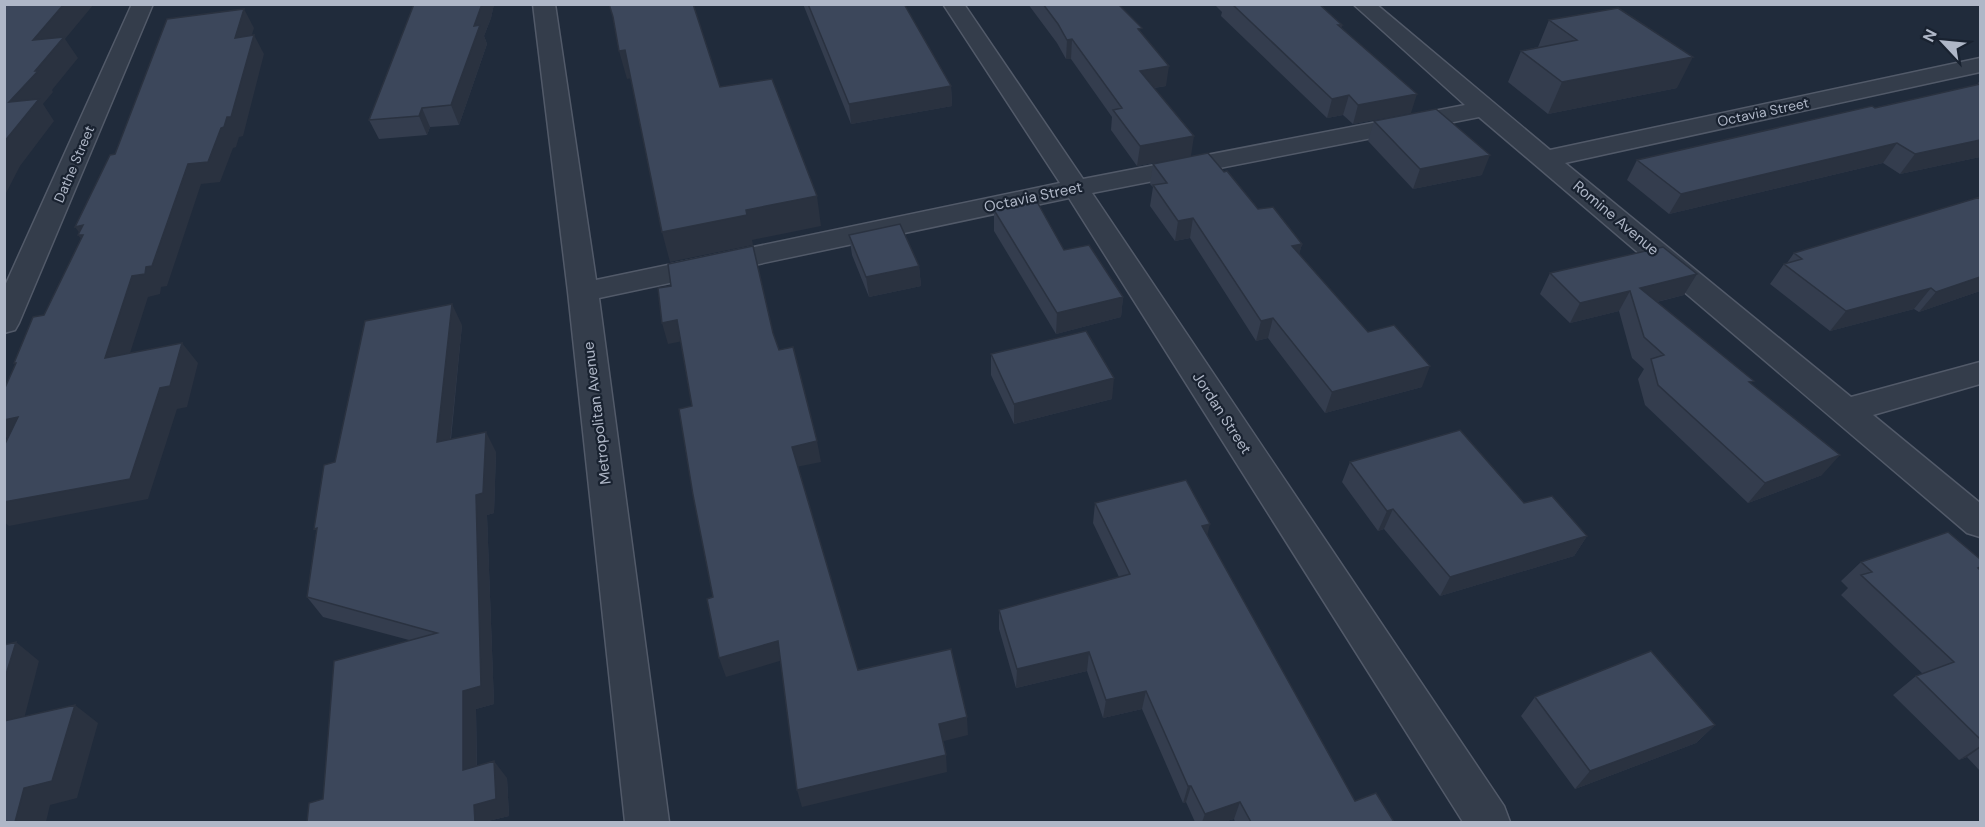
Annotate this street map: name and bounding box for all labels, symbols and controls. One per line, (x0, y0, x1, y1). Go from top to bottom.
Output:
north arrow (1913, 12, 1973, 72)
text: N (1918, 26, 1942, 45)
street label: Octavia Street (1716, 94, 1810, 130)
street label: Dathe Street (50, 123, 98, 205)
street label: Romine Avenue (1569, 176, 1663, 260)
street label: Octavia Street (982, 177, 1084, 217)
street label: Metropolitan Avenue (578, 340, 616, 486)
street label: Jordan Street (1188, 368, 1256, 458)

